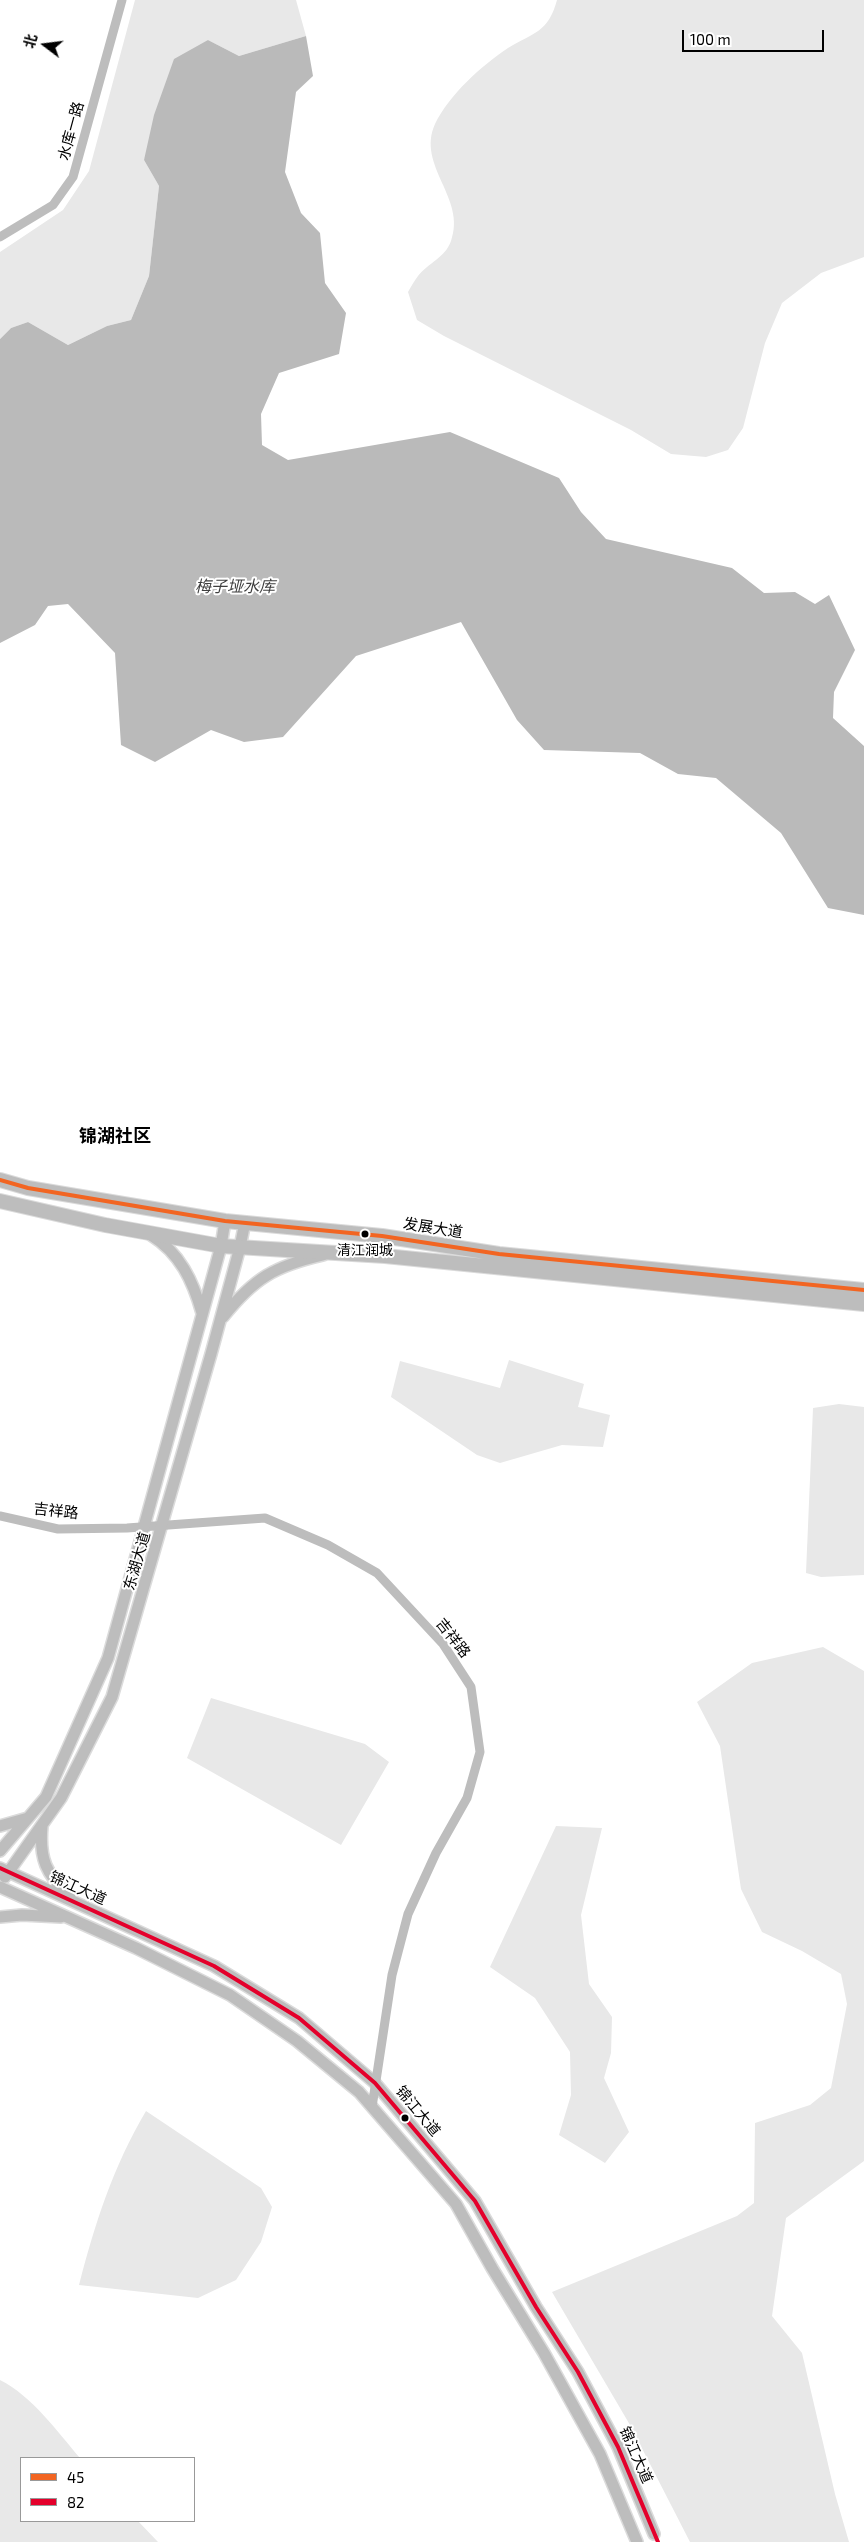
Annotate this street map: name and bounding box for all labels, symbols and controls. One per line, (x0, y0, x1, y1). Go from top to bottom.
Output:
north arrow (20, 20, 70, 70)
scale bar (684, 20, 826, 52)
text: 100 m (690, 30, 731, 48)
text: 北 (20, 32, 40, 50)
street label: 水库一路 (55, 100, 87, 162)
water label: 梅子垭水库 (195, 577, 275, 597)
district label: 锦湖社区 (79, 1125, 151, 1147)
street label: 发展大道 (402, 1214, 464, 1242)
marker: 清江润城 (360, 1229, 370, 1239)
place label: 清江润城 (337, 1242, 393, 1258)
street label: 吉祥路 (33, 1500, 79, 1522)
street label: 东湖大道 (120, 1530, 154, 1592)
street label: 吉祥路 (432, 1615, 474, 1661)
street label: 锦江大道 (47, 1868, 109, 1908)
street label: 锦江大道 (392, 2082, 444, 2140)
unlabelled marker (400, 2113, 410, 2123)
street label: 锦江大道 (616, 2424, 656, 2486)
legend (20, 2457, 195, 2522)
text: 45 (67, 2468, 84, 2486)
text: 82 (67, 2493, 85, 2511)

